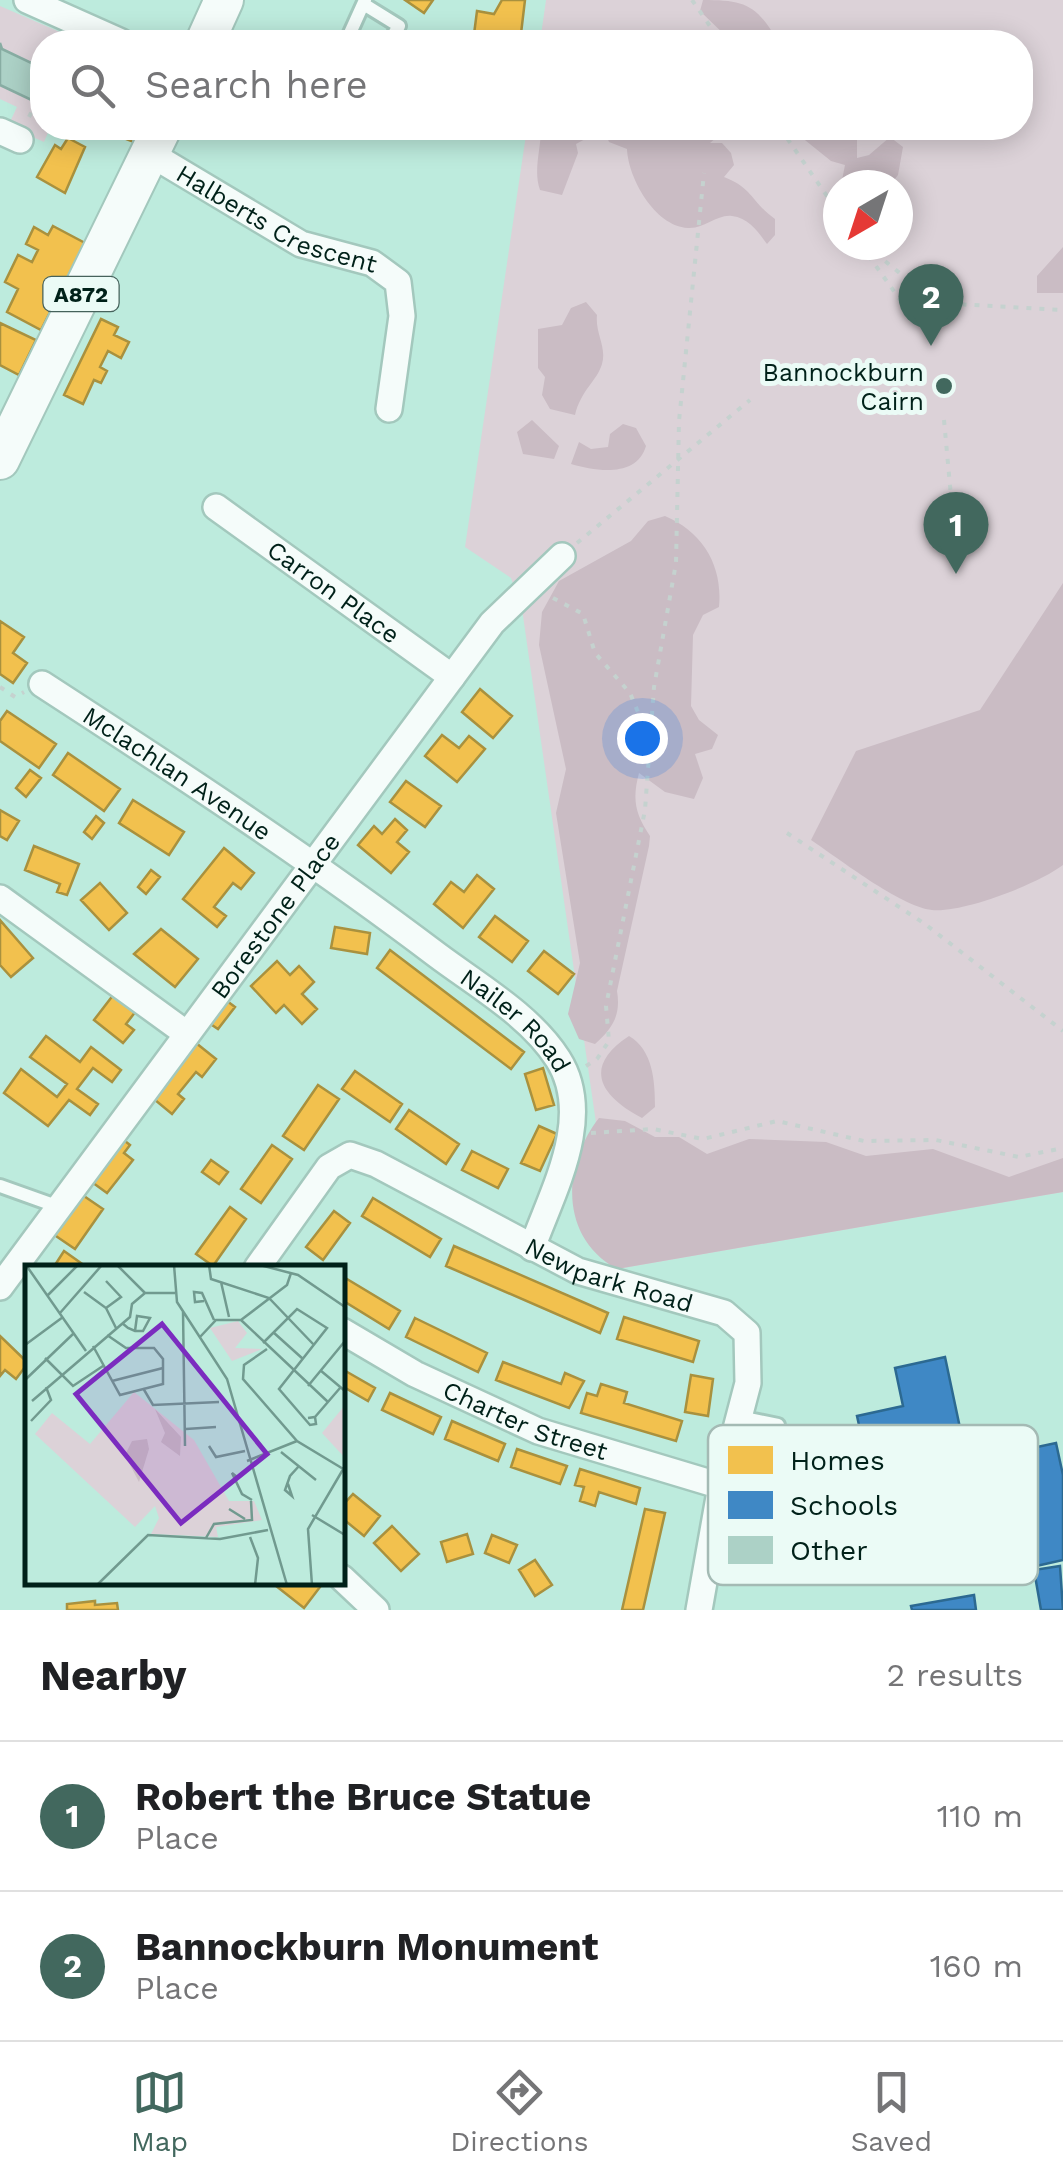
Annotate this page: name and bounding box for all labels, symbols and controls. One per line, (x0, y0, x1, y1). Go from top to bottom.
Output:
search box (30, 30, 1033, 140)
icon: search (65, 58, 120, 113)
text: Search here (145, 63, 368, 107)
street label: Halberts Crescent (171, 159, 381, 279)
north arrow (823, 170, 913, 260)
pin: 2 (898, 264, 964, 346)
road number: A872 (44, 277, 118, 311)
place label: Bannockburn Cairn (763, 358, 924, 416)
marker: Bannockburn Cairn (933, 375, 955, 397)
pin: 1 (924, 492, 988, 574)
street label: Carron Place (262, 535, 405, 649)
street label: Mclachlan Avenue (78, 701, 277, 846)
your location (617, 713, 668, 764)
street label: Borestone Place (205, 828, 346, 1004)
street label: Nailer Road (455, 963, 576, 1077)
street label: Newpark Road (520, 1232, 696, 1318)
inset map (25, 1265, 345, 1585)
street label: Charter Street (439, 1375, 612, 1466)
legend (708, 1425, 1038, 1585)
text: Homes (790, 1444, 885, 1477)
text: Schools (790, 1489, 898, 1522)
text: Other (790, 1534, 868, 1567)
text: Nearby (40, 1651, 187, 1700)
text: 2 results (886, 1656, 1023, 1694)
text: Robert the Bruce Statue (135, 1775, 591, 1819)
text: 1 (66, 1797, 79, 1835)
text: 110 m (937, 1797, 1023, 1835)
text: Place (135, 1819, 219, 1857)
text: Bannockburn Monument (135, 1925, 598, 1969)
text: 2 (63, 1947, 82, 1985)
text: 160 m (930, 1947, 1023, 1985)
text: Place (135, 1969, 219, 2007)
tab: Map (131, 2065, 188, 2158)
tab: Directions (450, 2065, 589, 2158)
tab: Saved (851, 2065, 932, 2158)

